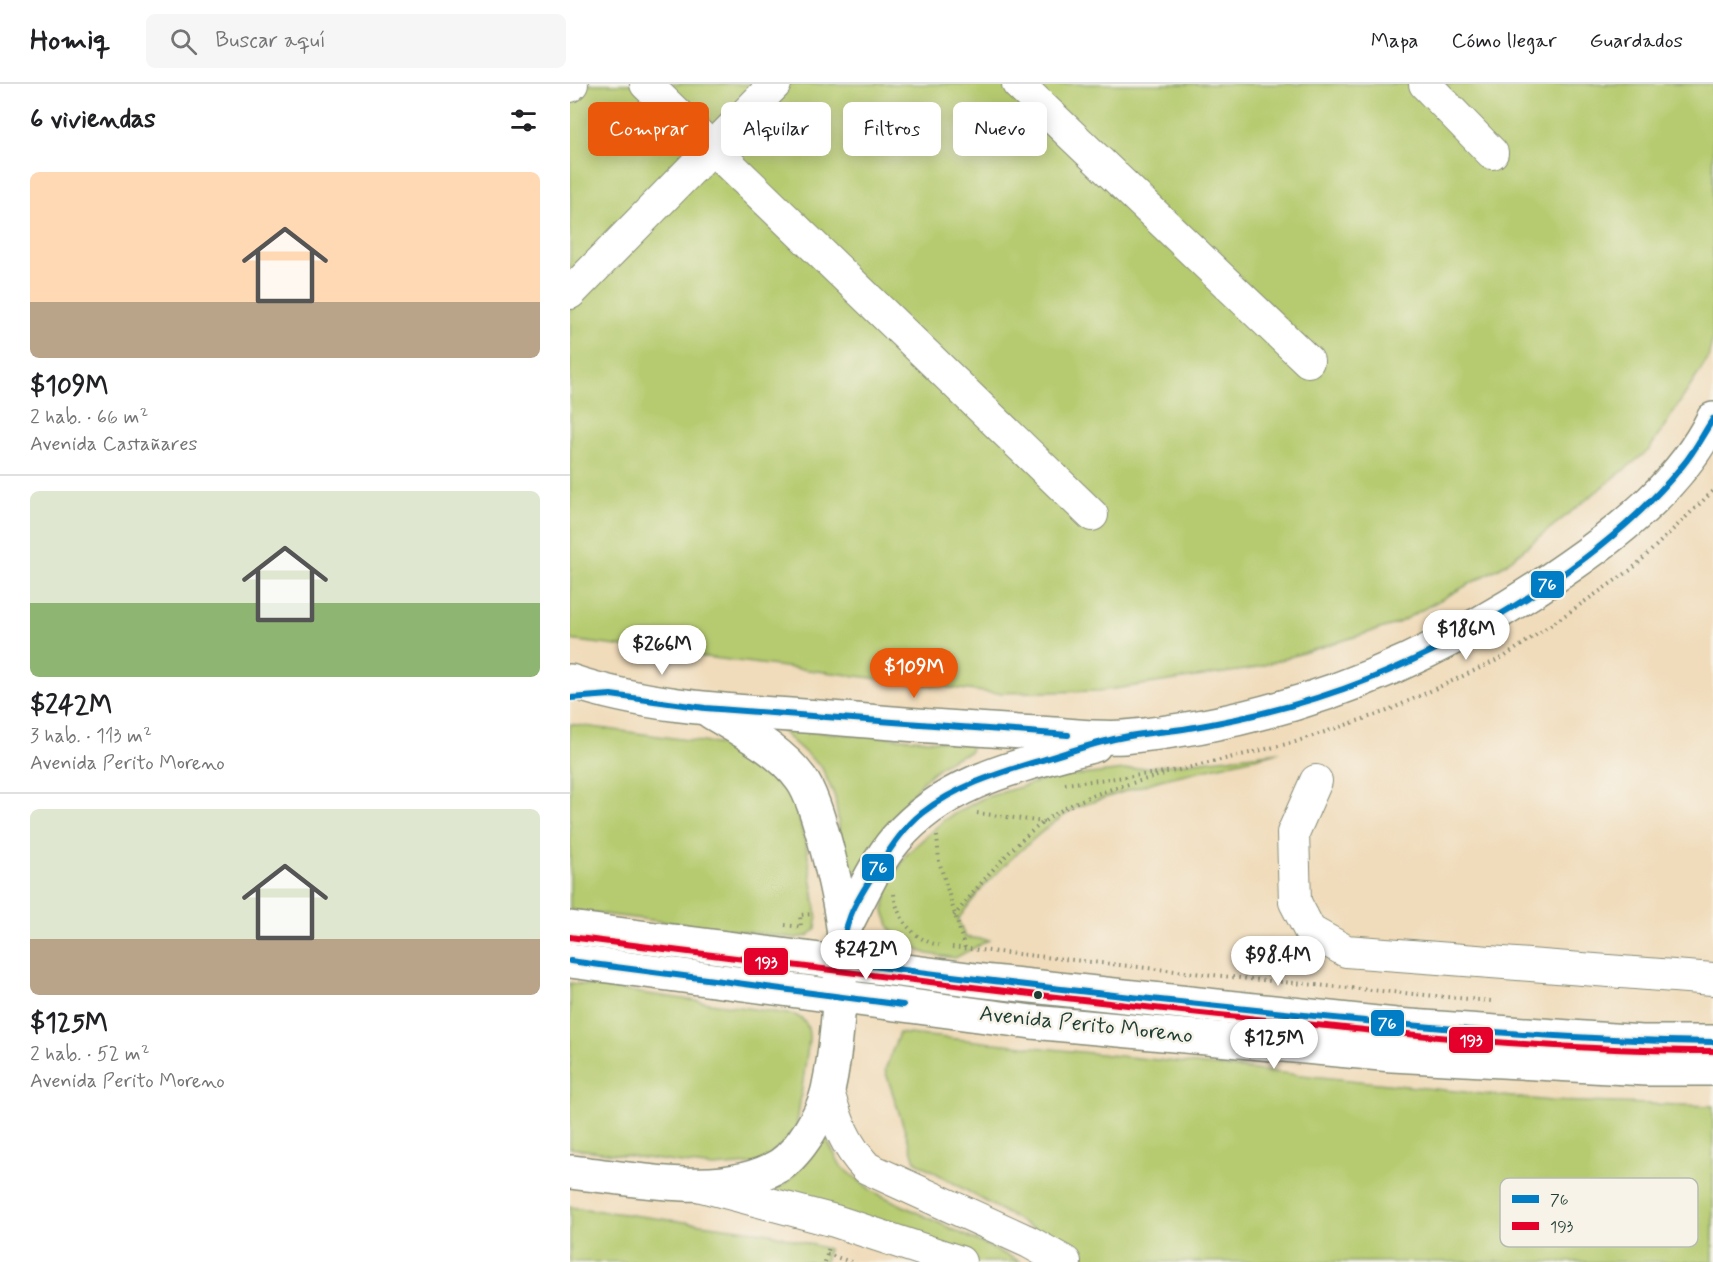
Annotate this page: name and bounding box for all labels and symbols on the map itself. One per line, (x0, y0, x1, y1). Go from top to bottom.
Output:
line badge: 76 (1530, 570, 1565, 599)
text: 76 (1538, 575, 1556, 596)
pin: $186M (1424, 610, 1508, 661)
pin: $266M (620, 625, 704, 676)
pin: $109M (872, 648, 956, 699)
line badge: 76 (861, 853, 895, 882)
text: 76 (869, 858, 887, 879)
pin: $242M (824, 930, 908, 981)
pin: $98.4M (1229, 936, 1327, 987)
line badge: 193 (743, 947, 789, 976)
text: 193 (754, 953, 778, 974)
unlabelled marker (1032, 989, 1044, 1001)
street label: Avenida Perito Moreno (978, 1000, 1194, 1050)
line badge: 76 (1370, 1009, 1405, 1037)
text: 76 (1378, 1014, 1396, 1035)
pin: $125M (1232, 1019, 1316, 1070)
line badge: 193 (1448, 1026, 1494, 1054)
text: 193 (1459, 1031, 1483, 1052)
legend (1500, 1178, 1698, 1247)
text: 76 (1550, 1190, 1569, 1211)
text: 193 (1550, 1217, 1574, 1238)

